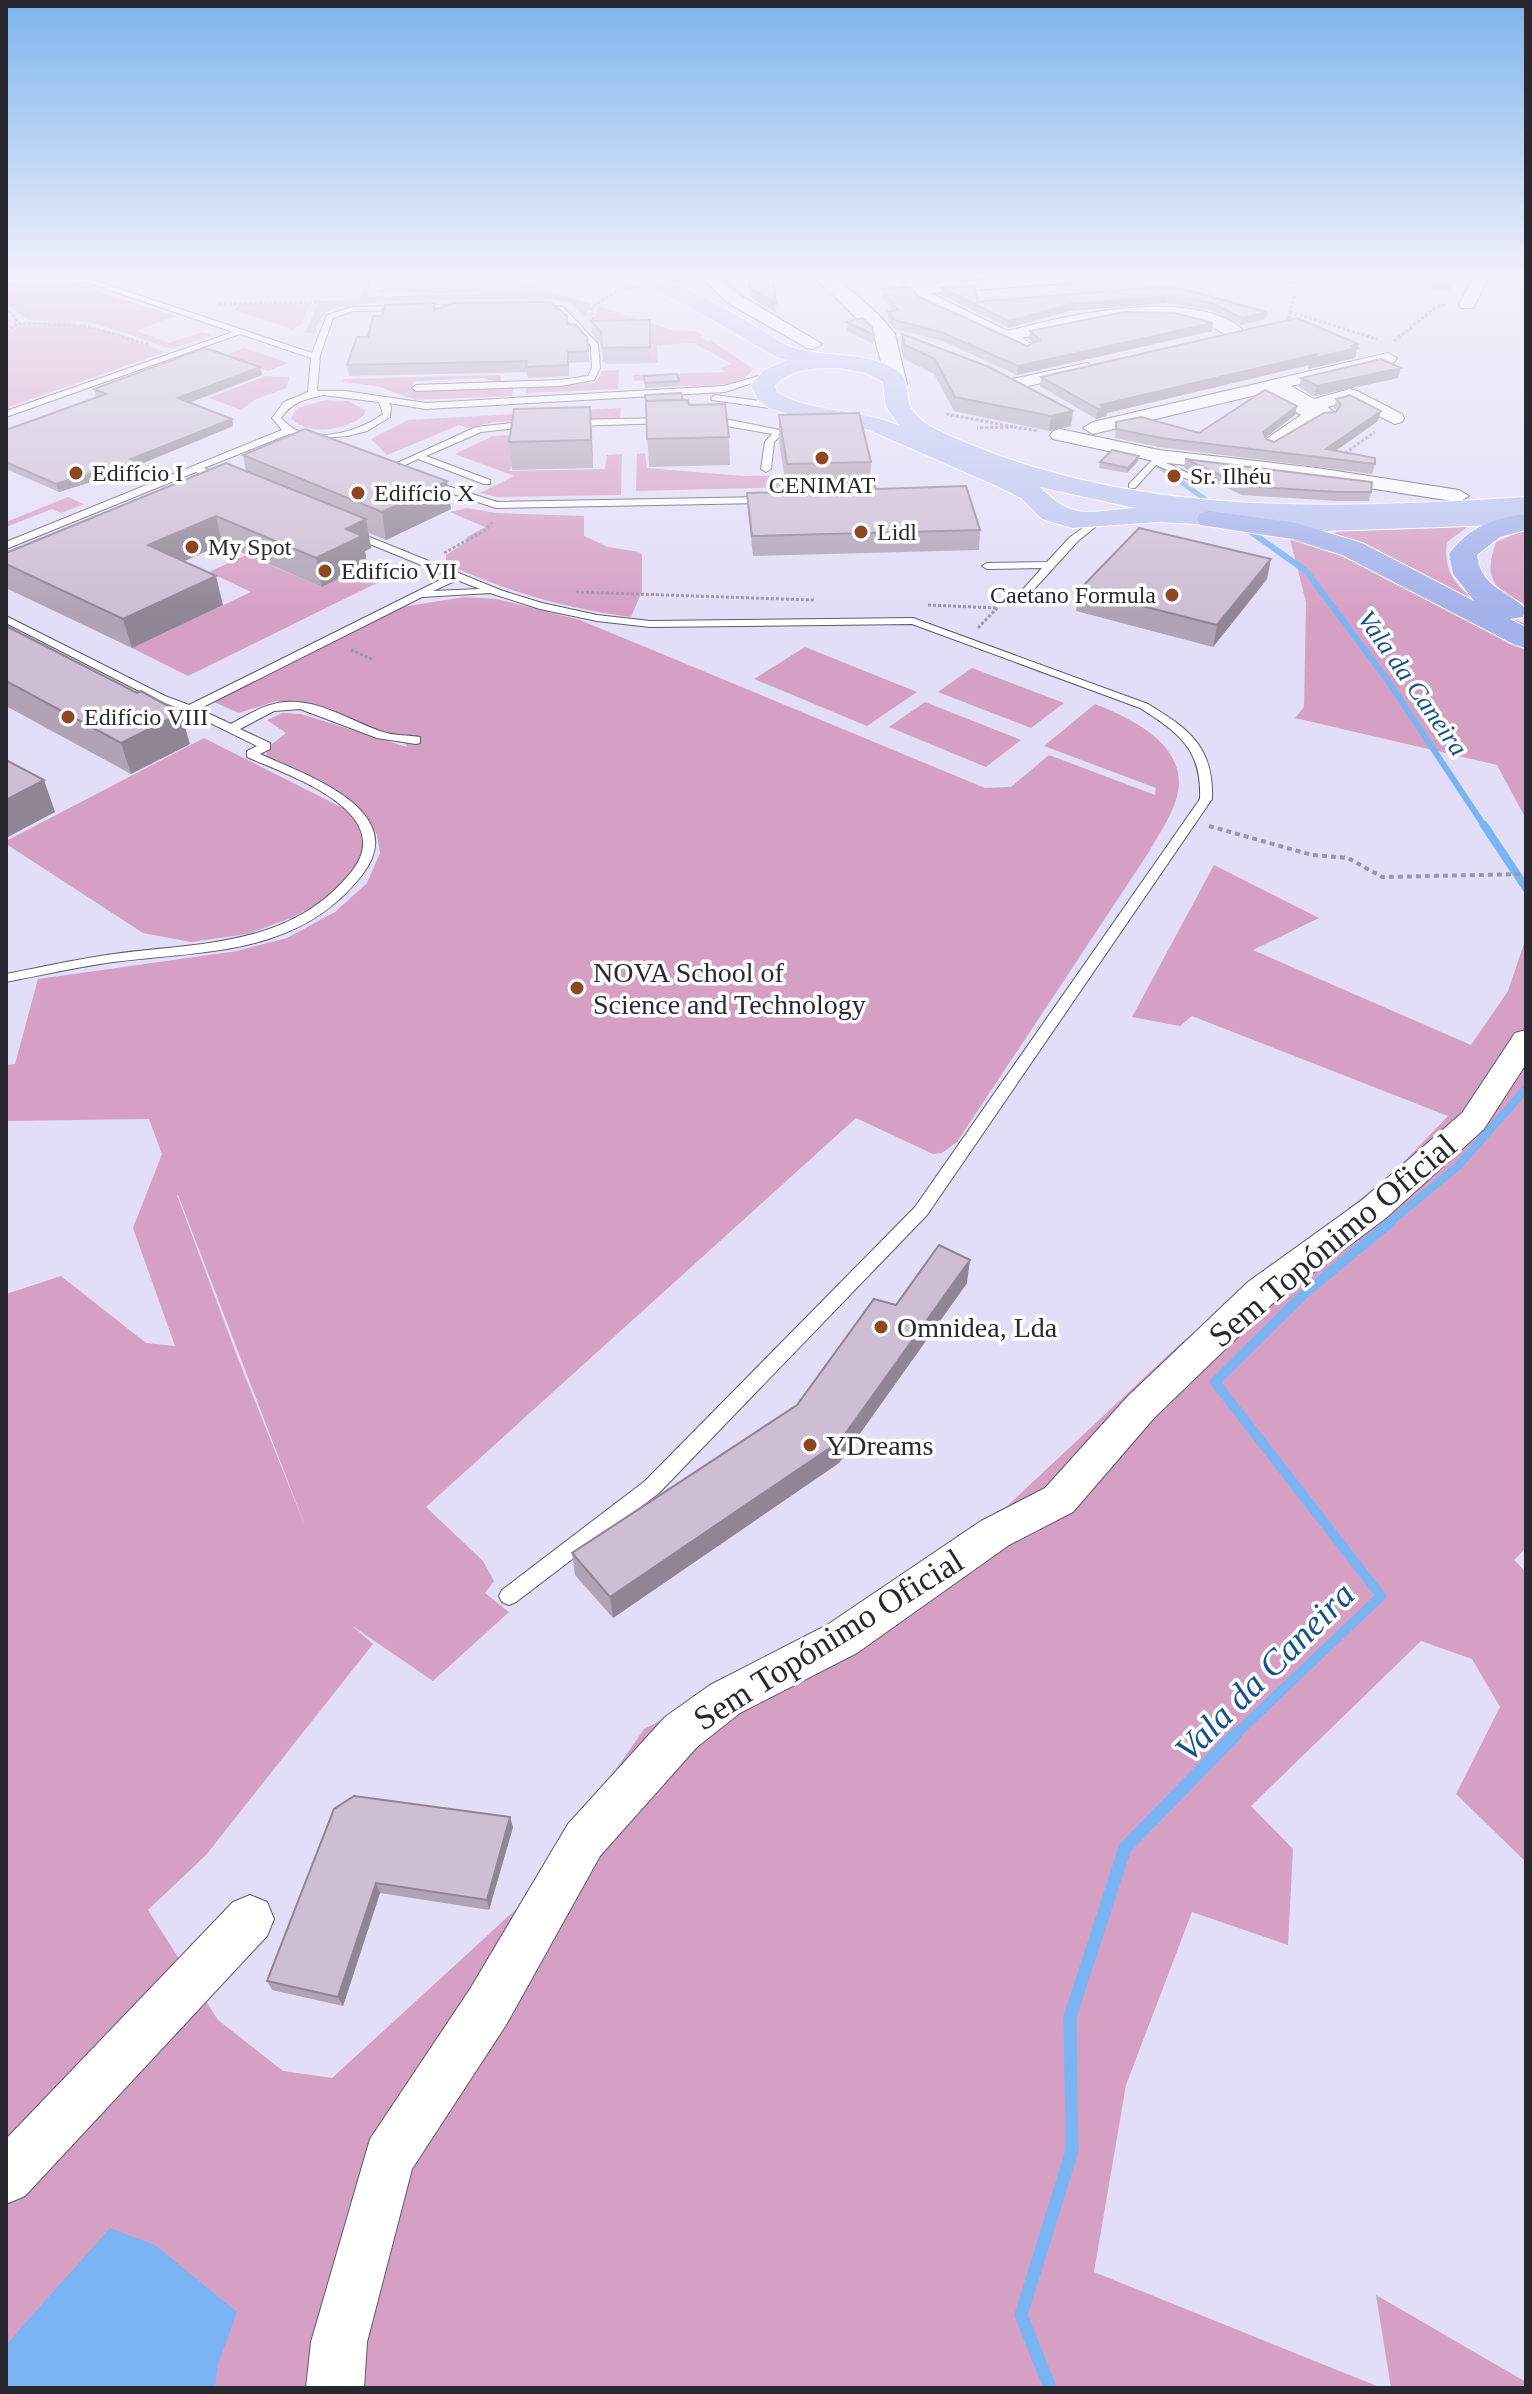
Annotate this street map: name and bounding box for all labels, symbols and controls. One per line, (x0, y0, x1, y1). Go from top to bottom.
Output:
marker: CENIMAT (813, 449, 831, 467)
place label: Edifício I (92, 460, 183, 486)
place label: Sr. Ilhéu (1190, 463, 1271, 489)
marker: Edifício I (67, 464, 85, 482)
marker: Sr. Ilhéu (1165, 467, 1183, 485)
place label: CENIMAT (769, 472, 876, 498)
place label: Edifício X (374, 480, 475, 506)
marker: Edifício X (349, 484, 367, 502)
place label: Lidl (877, 519, 917, 545)
marker: Lidl (852, 523, 870, 541)
place label: My Spot (208, 534, 292, 560)
marker: My Spot (183, 538, 201, 556)
place label: Edifício VII (341, 558, 457, 584)
marker: Edifício VII (316, 562, 334, 580)
place label: Caetano Formula (990, 582, 1156, 608)
marker: Caetano Formula (1163, 586, 1181, 604)
water label: Vala da Caneira (1352, 605, 1473, 761)
place label: Edifício VIII (84, 704, 208, 730)
marker: Edifício VIII (59, 708, 77, 726)
place label: NOVA School of Science and Technology (593, 957, 866, 1020)
marker: NOVA School of Science and Technology (568, 979, 586, 997)
street label: Sem Topónimo Oficial (1201, 1126, 1463, 1354)
place label: Omnidea, Lda (897, 1312, 1058, 1343)
marker: Omnidea, Lda (872, 1318, 890, 1336)
place label: YDreams (826, 1430, 933, 1461)
marker: YDreams (801, 1436, 819, 1454)
street label: Sem Topónimo Oficial (687, 1541, 970, 1737)
water label: Vala da Caneira (1167, 1574, 1362, 1769)

